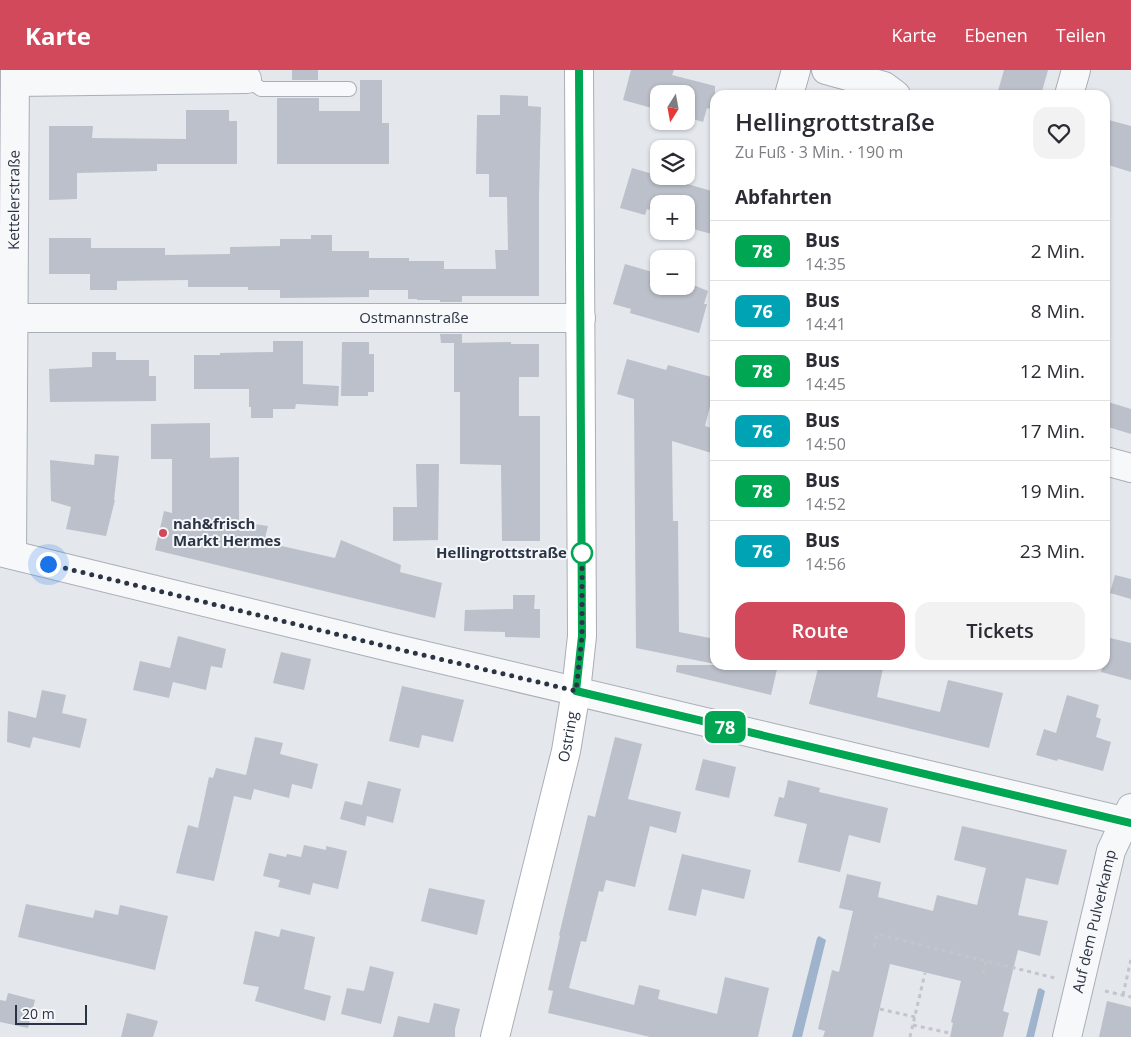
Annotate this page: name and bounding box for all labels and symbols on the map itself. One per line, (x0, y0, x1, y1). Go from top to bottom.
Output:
north arrow (650, 85, 695, 130)
street label: Kettelerstraße (3, 150, 24, 250)
street label: Ostmannstraße (359, 307, 469, 327)
place label: nah&frisch Markt Hermes (173, 513, 281, 550)
marker: nah&frisch Markt Hermes (157, 527, 169, 539)
place label: Hellingrottstraße (436, 542, 567, 562)
marker: Hellingrottstraße (571, 542, 593, 564)
your location (36, 552, 61, 577)
street label: Ostring (553, 710, 581, 764)
line badge: 78 (702, 711, 748, 743)
street label: Auf dem Pulverkamp (1067, 847, 1120, 995)
scale bar (15, 1002, 88, 1025)

